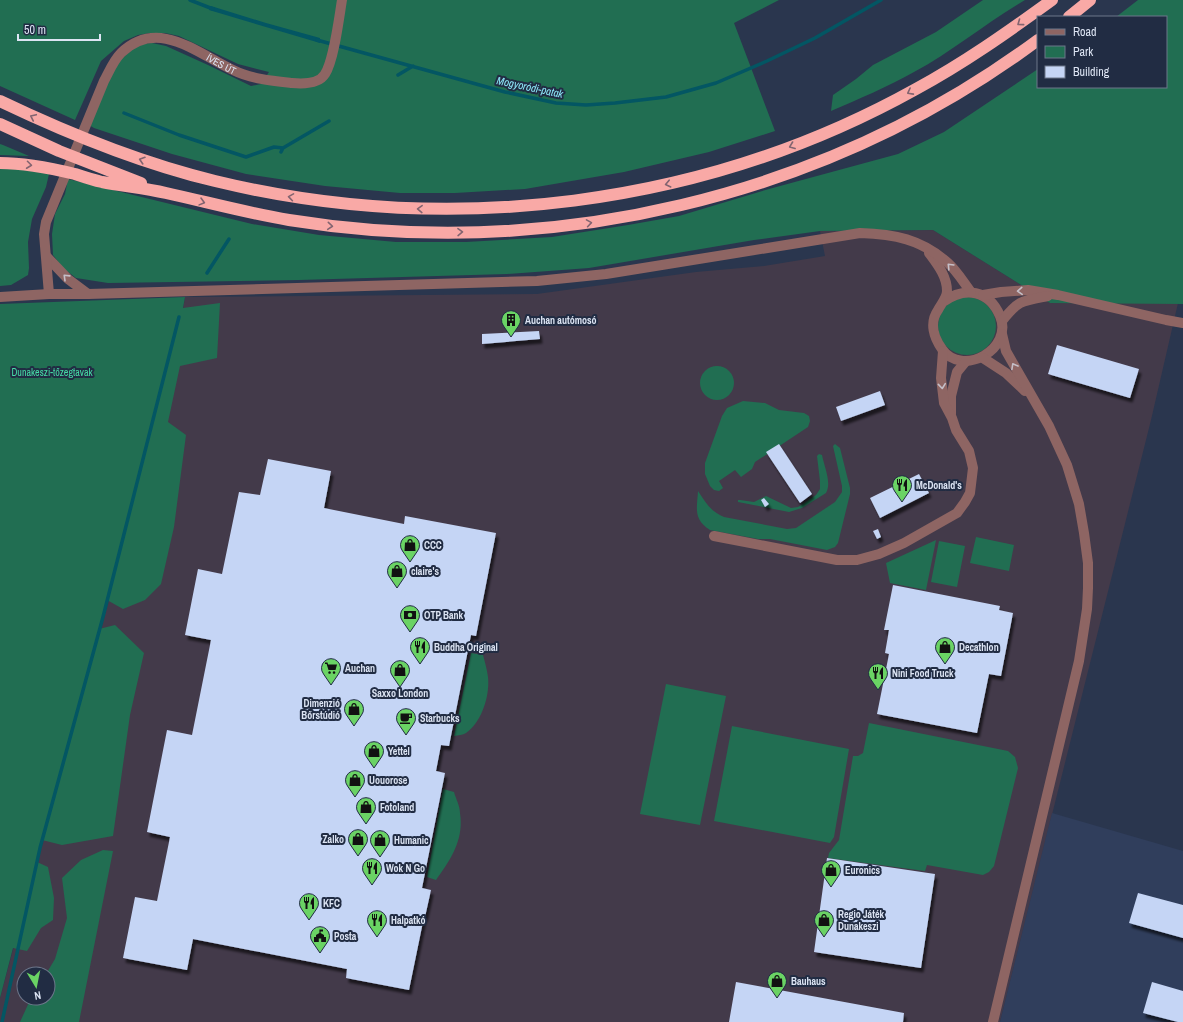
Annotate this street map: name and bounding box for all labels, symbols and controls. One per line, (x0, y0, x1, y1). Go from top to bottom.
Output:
scale bar (18, 16, 100, 42)
legend (1037, 16, 1167, 88)
one-way arrow (1018, 18, 1025, 25)
text: 50 m (24, 22, 46, 38)
text: Road (1073, 24, 1097, 40)
text: Park (1073, 44, 1093, 60)
street label: ÍVES ÚT (204, 51, 238, 77)
text: Building (1073, 64, 1110, 80)
water label: Mogyoródi-patak (495, 73, 565, 101)
one-way arrow (907, 88, 915, 95)
one-way arrow (30, 114, 37, 122)
one-way arrow (789, 142, 796, 150)
one-way arrow (139, 157, 146, 165)
one-way arrow (26, 160, 33, 169)
one-way arrow (665, 180, 671, 188)
one-way arrow (288, 193, 294, 202)
one-way arrow (199, 198, 206, 206)
one-way arrow (417, 205, 423, 213)
one-way arrow (586, 219, 592, 228)
one-way arrow (327, 221, 333, 230)
one-way arrow (457, 228, 463, 236)
one-way arrow (947, 263, 954, 271)
one-way arrow (63, 274, 71, 282)
one-way arrow (1017, 286, 1023, 295)
building icon: Auchan autómosó (500, 309, 522, 337)
place label: Auchan autómosó (525, 314, 597, 327)
one-way arrow (1012, 363, 1019, 370)
park label: Dunakeszi-tőzegtavak (11, 366, 93, 379)
one-way arrow (937, 383, 946, 389)
restaurant icon: McDonald's (891, 474, 913, 502)
place label: McDonald's (916, 479, 962, 492)
shop icon: CCC (399, 534, 421, 562)
place label: CCC (424, 539, 442, 552)
shop icon: claire's (386, 560, 408, 588)
place label: claire's (411, 565, 439, 578)
bank icon: OTP Bank (399, 604, 421, 632)
place label: OTP Bank (424, 609, 463, 622)
restaurant icon: Buddha Original (409, 636, 431, 664)
shop icon: Decathlon (934, 636, 956, 664)
place label: Buddha Original (434, 641, 498, 654)
place label: Decathlon (959, 641, 999, 654)
supermarket icon: Auchan (320, 657, 342, 685)
shop icon: Saxxo London (389, 659, 411, 687)
place label: Auchan (345, 662, 375, 675)
restaurant icon: Nini Food Truck (867, 662, 889, 690)
place label: Nini Food Truck (892, 667, 954, 680)
place label: Saxxo London (372, 687, 428, 700)
place label: Dimenzió Bőrstúdió (301, 697, 340, 722)
shop icon: Dimenzió Bőrstúdió (343, 698, 365, 726)
cafe icon: Starbucks (395, 707, 417, 735)
place label: Starbucks (420, 712, 460, 725)
shop icon: Yettel (363, 740, 385, 768)
place label: Yettel (388, 745, 410, 758)
shop icon: Uouorose (344, 769, 366, 797)
place label: Uouorose (369, 774, 408, 787)
shop icon: Fotoland (355, 796, 377, 824)
place label: Fotoland (380, 801, 414, 814)
shop icon: Zalko (347, 828, 369, 856)
shop icon: Humanic (369, 829, 391, 857)
place label: Zalko (323, 833, 344, 846)
place label: Humanic (394, 834, 429, 847)
restaurant icon: Wok N Go (361, 857, 383, 885)
shop icon: Euronics (820, 859, 842, 887)
place label: Wok N Go (386, 862, 425, 875)
place label: Euronics (845, 864, 881, 877)
restaurant icon: KFC (298, 892, 320, 920)
place label: KFC (323, 897, 340, 910)
place label: Regio Játék Dunakeszi (838, 908, 884, 933)
restaurant icon: Halpatkó (366, 909, 388, 937)
shop icon: Regio Játék Dunakeszi (813, 909, 835, 937)
place label: Halpatkó (391, 914, 426, 927)
public building icon: Posta (309, 925, 331, 953)
place label: Posta (334, 930, 357, 943)
north arrow (16, 966, 56, 1006)
shop icon: Bauhaus (766, 970, 788, 998)
place label: Bauhaus (791, 975, 826, 988)
text: N (33, 988, 42, 1003)

